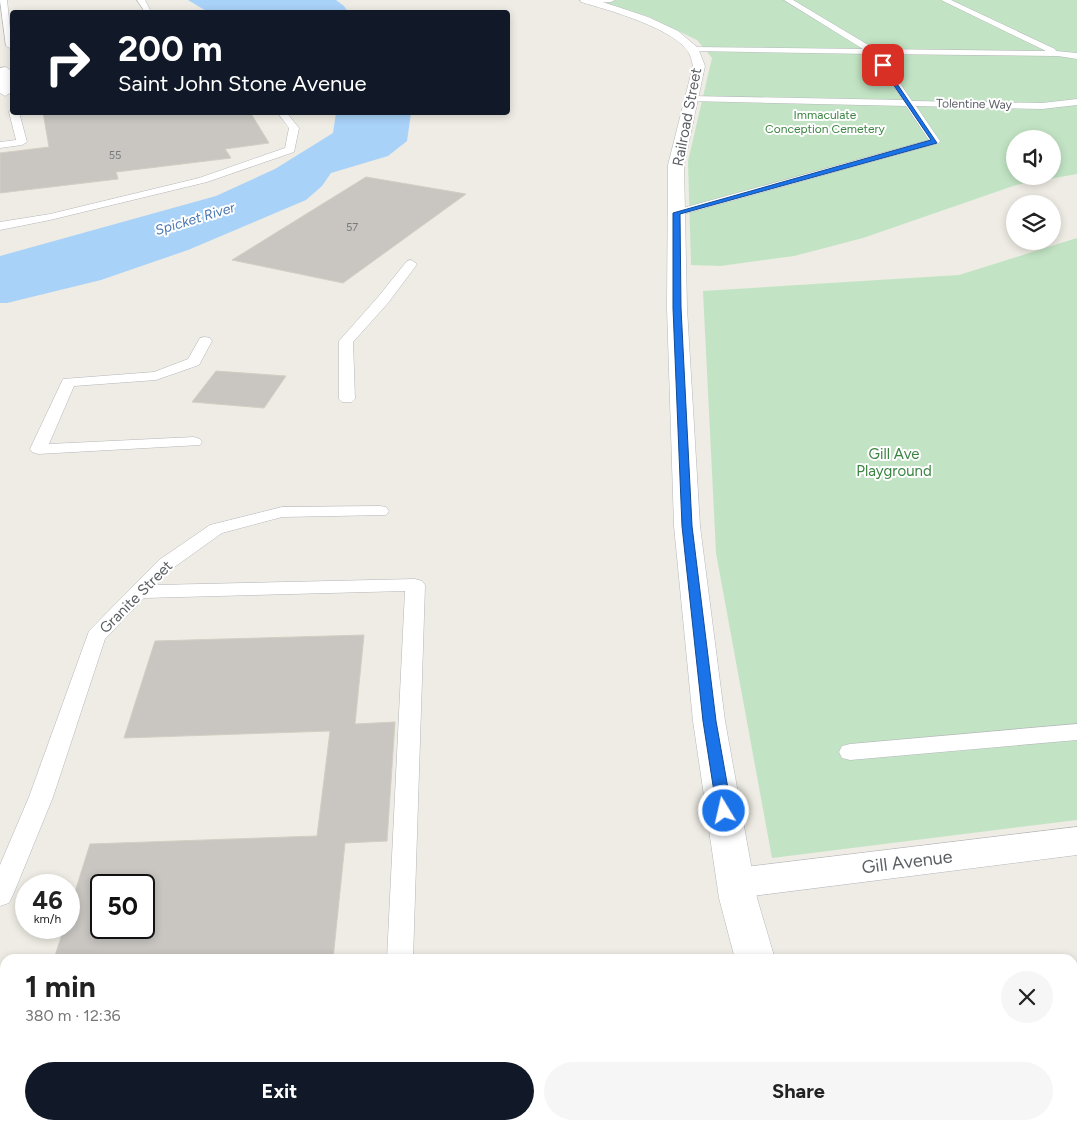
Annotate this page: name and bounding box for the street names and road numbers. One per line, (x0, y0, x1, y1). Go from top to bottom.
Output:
street label: Railroad Street (669, 66, 705, 168)
street label: Tolentine Way (936, 96, 1013, 112)
street label: Granite Street (96, 557, 176, 637)
street label: Gill Avenue (860, 846, 954, 878)

